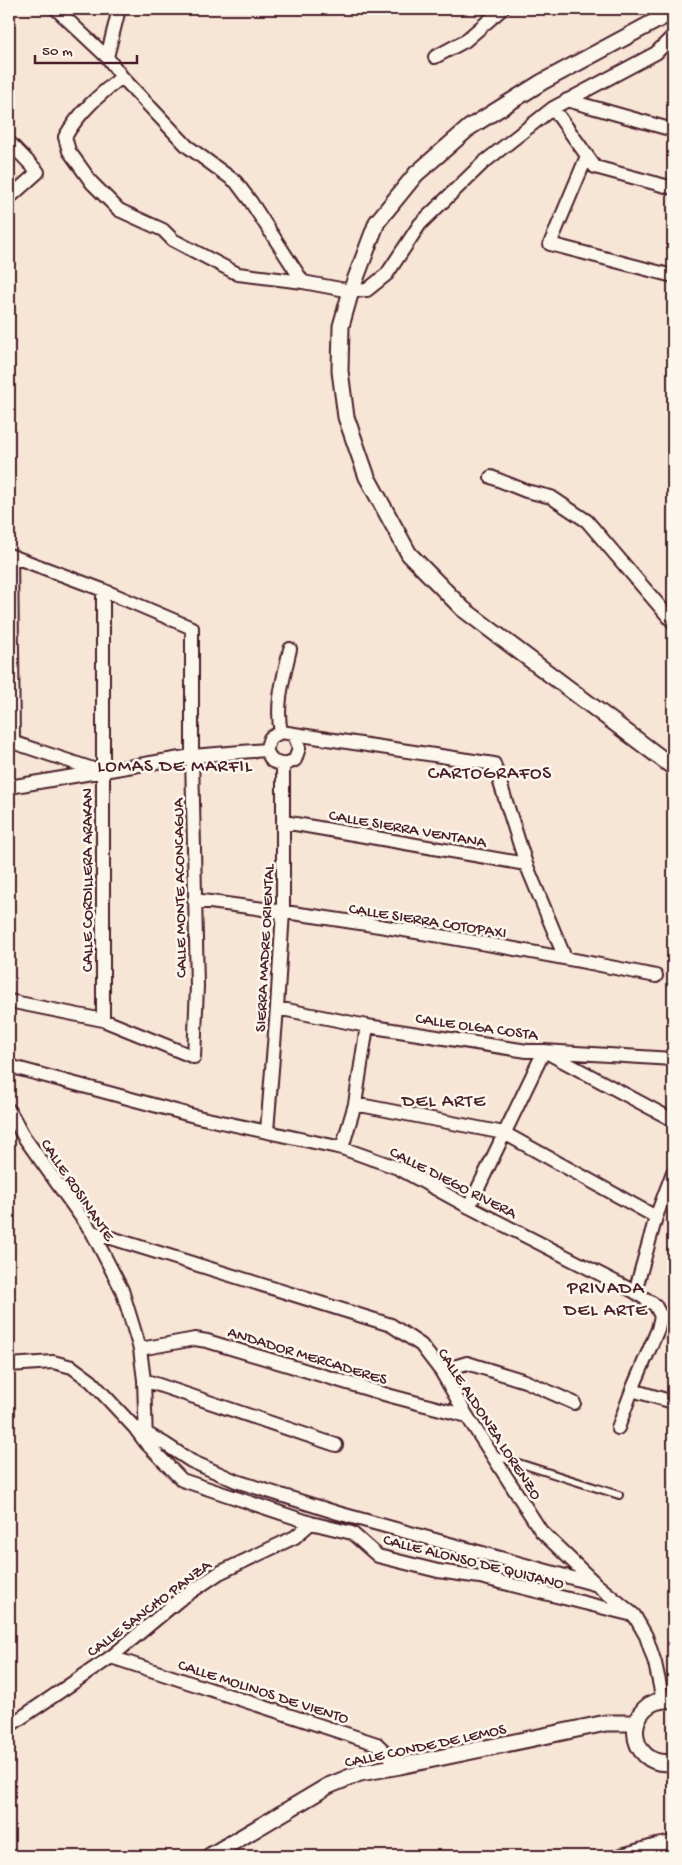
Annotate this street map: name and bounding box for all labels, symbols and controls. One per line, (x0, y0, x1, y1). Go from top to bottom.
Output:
scale bar (35, 32, 138, 64)
text: 50 m (42, 43, 73, 61)
district label: LOMAS DE MARFIL (97, 756, 253, 779)
district label: CARTOGRAFOS (428, 763, 552, 786)
street label: CALLE CORDILLERA ARAKAN (80, 788, 99, 972)
street label: CALLE MONTE ACONCAGUA (170, 796, 193, 978)
street label: CALLE SIERRA VENTANA (327, 807, 489, 854)
street label: SIERRA MADRE ORIENTAL (253, 863, 280, 1033)
street label: CALLE SIERRA COTOPAXI (347, 901, 508, 944)
street label: CALLE OLGA COSTA (414, 1010, 541, 1047)
district label: DEL ARTE (400, 1091, 486, 1114)
street label: CALLE ROSINANTE (35, 1136, 118, 1247)
street label: CALLE DIEGO RIVERA (386, 1144, 521, 1225)
district label: PRIVADA DEL ARTE (562, 1278, 648, 1323)
street label: ANDADOR MERCADERES (225, 1324, 390, 1391)
street label: CALLE ALDONZA LORENZO (432, 1345, 544, 1505)
street label: CALLE ALONSO DE QUIJANO (381, 1532, 566, 1595)
street label: CALLE SANCHO PANZA (84, 1556, 217, 1663)
street label: CALLE MOLINOS DE VIENTO (175, 1657, 351, 1730)
street label: CALLE CONDE DE LEMOS (343, 1721, 509, 1774)

